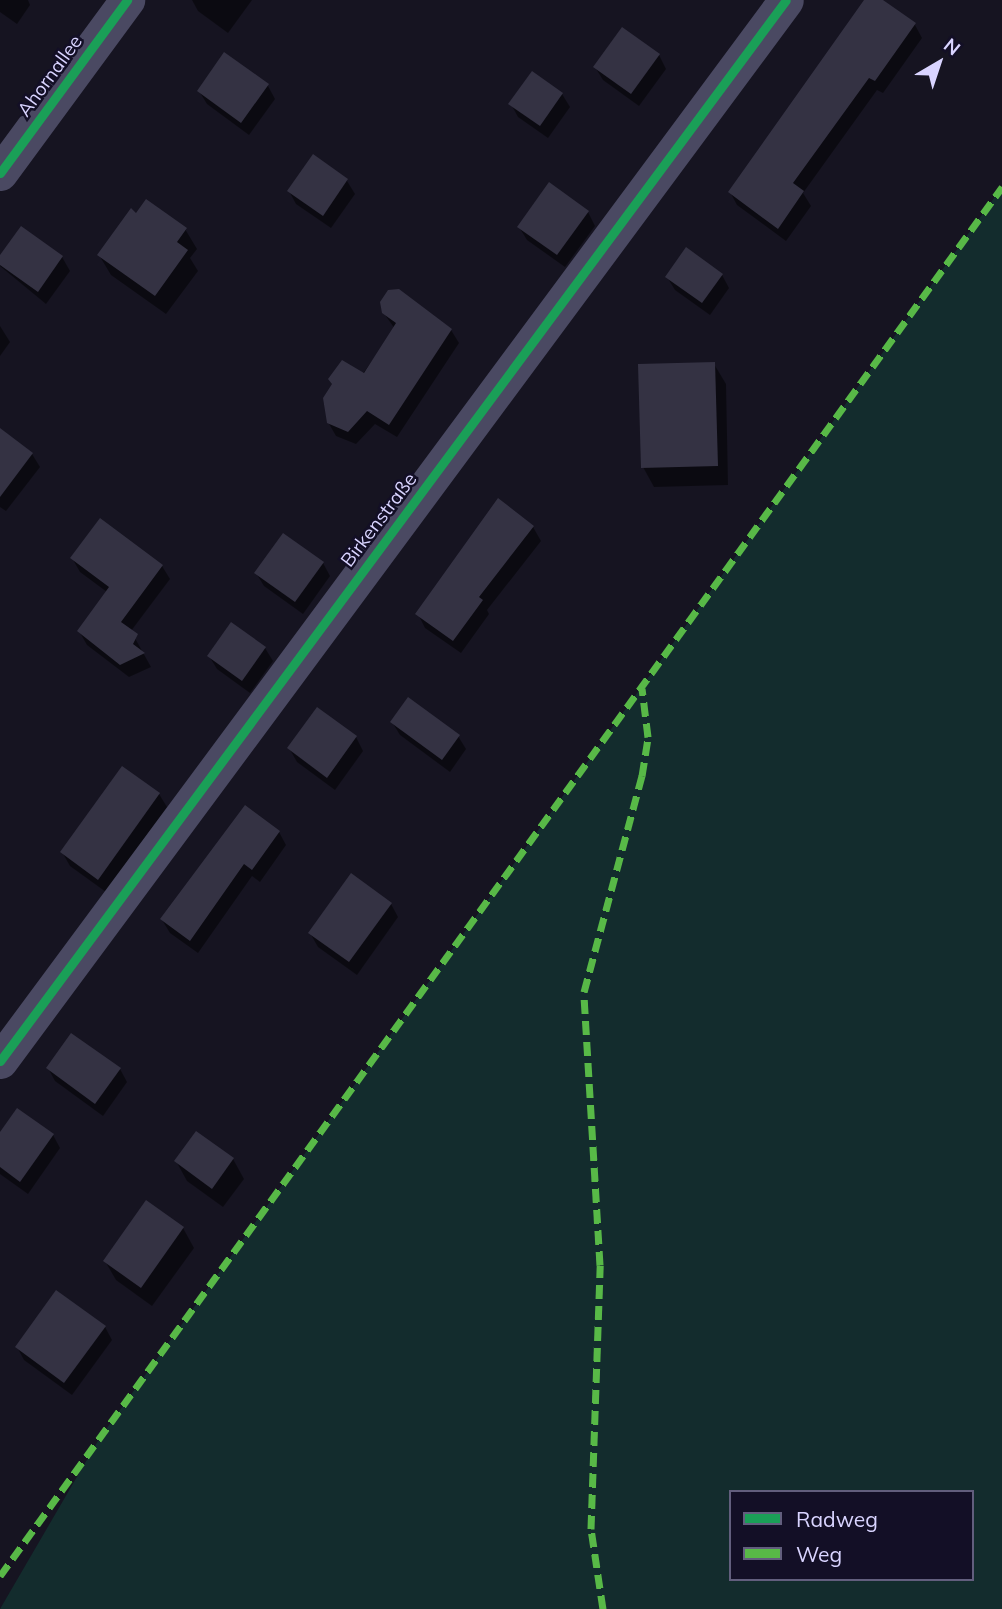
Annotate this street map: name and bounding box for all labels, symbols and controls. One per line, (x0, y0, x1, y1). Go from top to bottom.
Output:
north arrow (904, 28, 974, 98)
street label: Ahornallee (13, 31, 87, 121)
text: N (939, 33, 965, 61)
street label: Birkenstraße (336, 468, 422, 572)
legend (729, 1490, 974, 1581)
text: Radweg (796, 1506, 878, 1532)
text: Weg (796, 1541, 842, 1567)

